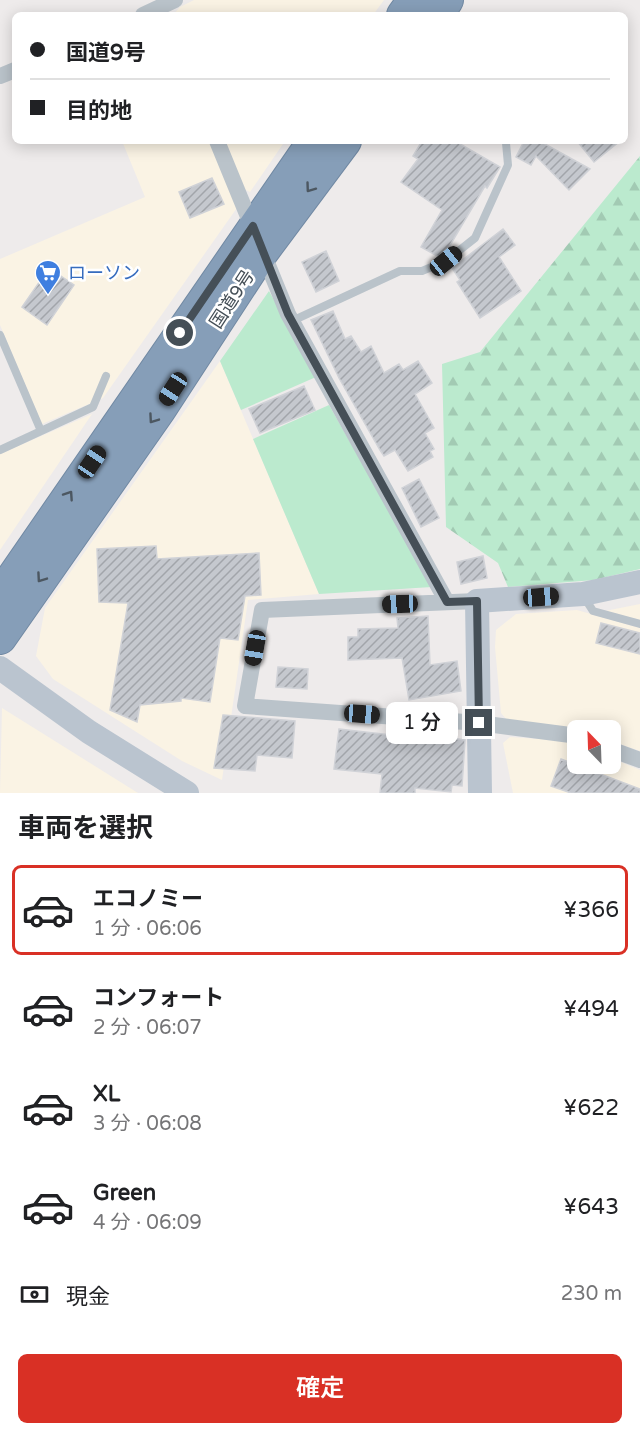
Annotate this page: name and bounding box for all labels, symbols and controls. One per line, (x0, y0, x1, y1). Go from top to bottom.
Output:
text: 国道9号 (66, 40, 146, 66)
text: 目的地 (66, 98, 132, 124)
one-way arrow (306, 182, 317, 193)
car (426, 243, 466, 279)
supermarket icon: ローソン (33, 258, 63, 296)
place label: ローソン (68, 262, 140, 284)
street label: 国道9号 (205, 266, 259, 332)
route start (166, 319, 193, 346)
car (156, 369, 190, 409)
one-way arrow (149, 412, 160, 423)
car (74, 442, 110, 482)
one-way arrow (62, 491, 73, 502)
one-way arrow (37, 572, 48, 583)
car (522, 587, 560, 607)
car (382, 594, 418, 614)
car (243, 629, 267, 667)
callout: 1 分 (386, 702, 458, 744)
car (343, 704, 381, 724)
route end (465, 709, 492, 736)
text: 1 分 (403, 711, 441, 735)
north arrow (567, 720, 621, 774)
map controls (567, 720, 621, 774)
text: 車両を選択 (18, 812, 153, 845)
icon: car (21, 883, 75, 937)
text: エコノミー (93, 886, 203, 912)
text: ¥366 (563, 897, 619, 923)
text: 1 分 · 06:06 (93, 917, 202, 941)
icon: car (21, 982, 75, 1036)
text: コンフォート (93, 985, 224, 1011)
text: ¥494 (563, 996, 619, 1022)
text: 2 分 · 06:07 (93, 1016, 202, 1040)
icon: car (21, 1081, 75, 1135)
text: XL (93, 1081, 120, 1107)
text: ¥622 (563, 1095, 619, 1121)
text: 3 分 · 06:08 (93, 1112, 202, 1136)
icon: car (21, 1180, 75, 1234)
text: Green (93, 1180, 156, 1206)
text: ¥643 (563, 1194, 619, 1220)
text: 4 分 · 06:09 (93, 1211, 202, 1235)
icon: cash (18, 1278, 51, 1311)
text: 230 m (561, 1282, 622, 1306)
text: 現金 (66, 1284, 110, 1310)
button: 確定 (18, 1354, 622, 1423)

